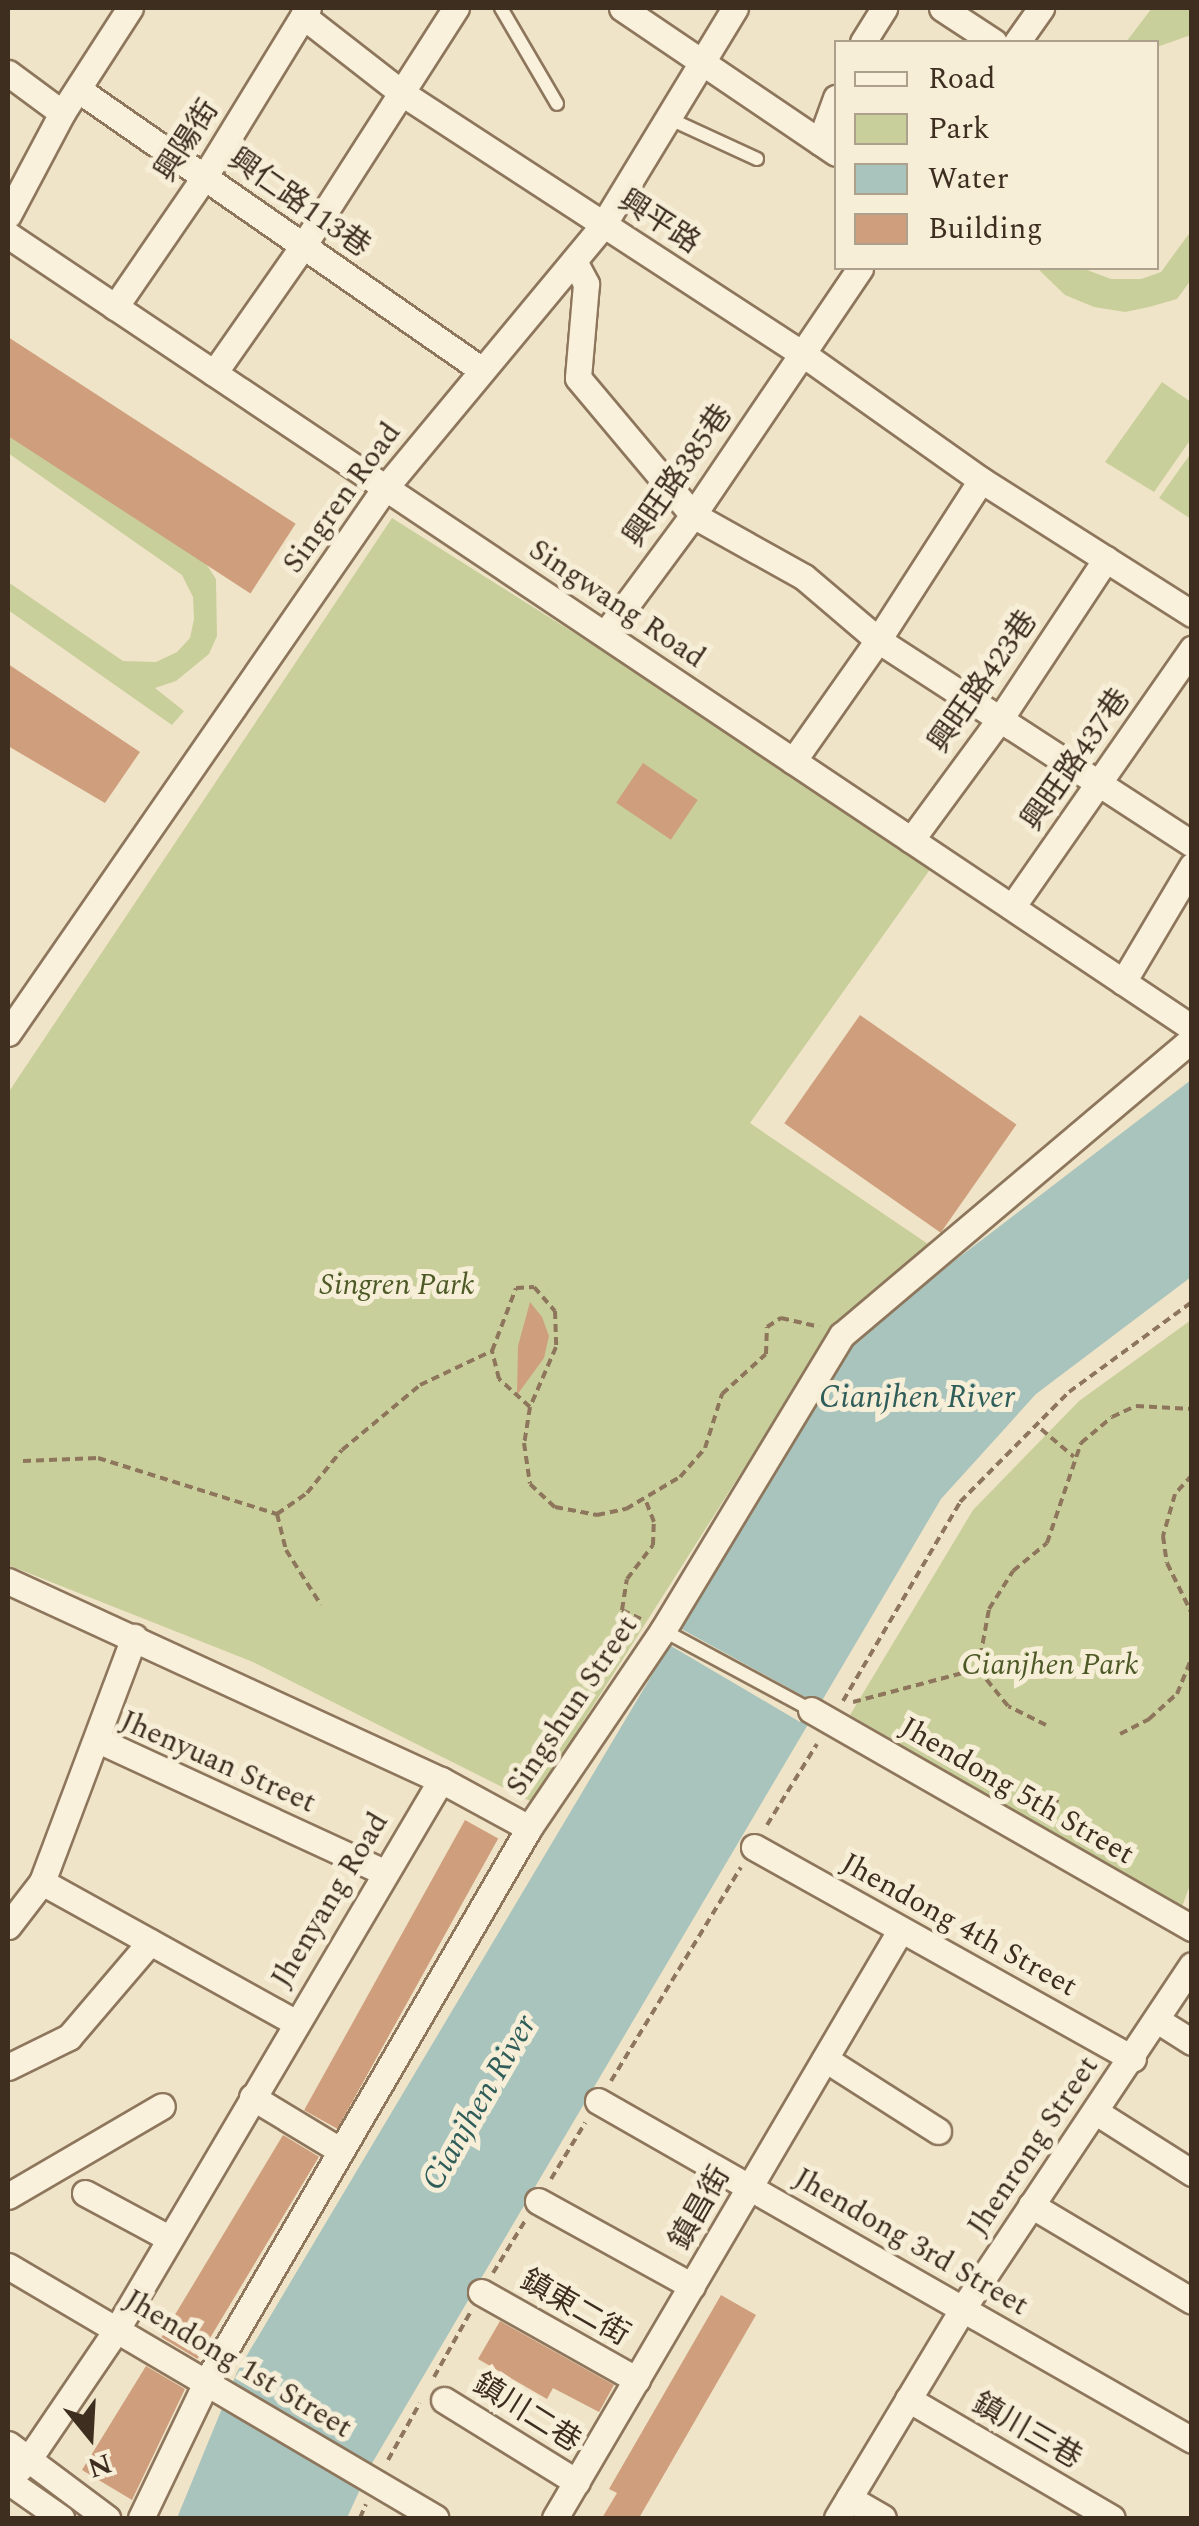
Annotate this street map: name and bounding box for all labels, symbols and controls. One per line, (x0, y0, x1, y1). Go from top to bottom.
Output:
legend (834, 40, 1159, 270)
text: Road (928, 56, 996, 102)
street label: 興陽街 (147, 93, 227, 189)
text: Park (928, 106, 990, 152)
street label: 興仁路113巷 (221, 141, 377, 265)
text: Water (928, 156, 1009, 202)
street label: 興平路 (611, 182, 707, 262)
text: Building (928, 206, 1043, 252)
street label: 興旺路385巷 (616, 398, 740, 554)
street label: Singren Road (275, 416, 409, 580)
street label: Singwang Road (522, 532, 712, 676)
street label: 興旺路423巷 (921, 604, 1045, 760)
street label: 興旺路437巷 (1014, 682, 1138, 838)
park label: Singren Park (319, 1267, 475, 1303)
water label: Cianjhen River (819, 1379, 1015, 1417)
street label: Singshun Street (498, 1609, 646, 1803)
park label: Cianjhen Park (962, 1647, 1138, 1683)
street label: Jhenyuan Street (115, 1703, 321, 1821)
street label: Jhendong 5th Street (894, 1709, 1140, 1873)
street label: Jhenyang Road (264, 1806, 396, 1994)
street label: Jhendong 4th Street (835, 1845, 1083, 2005)
water label: Cianjhen River (414, 2008, 546, 2198)
street label: Jhenrong Street (960, 2049, 1106, 2243)
street label: 鎮昌街 (662, 2160, 738, 2256)
street label: Jhendong 3rd Street (787, 2160, 1035, 2324)
street label: 鎮東二街 (514, 2262, 636, 2354)
street label: Jhendong 1st Street (118, 2282, 358, 2446)
street label: 鎮川二巷 (467, 2366, 587, 2460)
street label: 鎮川三巷 (966, 2385, 1088, 2477)
north arrow (40, 2386, 140, 2486)
text: N (82, 2441, 117, 2489)

